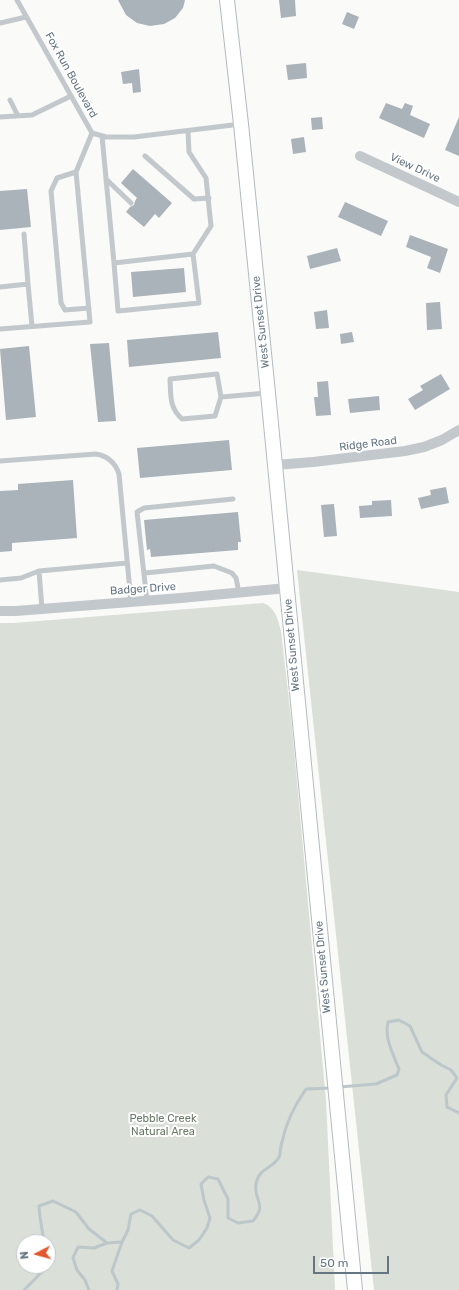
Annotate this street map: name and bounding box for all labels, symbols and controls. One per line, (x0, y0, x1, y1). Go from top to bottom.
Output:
street label: Fox Run Boulevard (42, 30, 100, 120)
street label: View Drive (388, 151, 442, 185)
street label: West Sunset Drive (250, 275, 272, 369)
street label: Ridge Road (338, 434, 398, 454)
street label: Badger Drive (110, 580, 176, 598)
street label: West Sunset Drive (281, 598, 303, 692)
street label: West Sunset Drive (312, 920, 334, 1014)
park label: Pebble Creek Natural Area (129, 1112, 197, 1138)
north arrow (16, 1234, 56, 1274)
scale bar (315, 1248, 391, 1274)
text: N (18, 1251, 31, 1260)
text: 50 m (320, 1256, 348, 1270)

